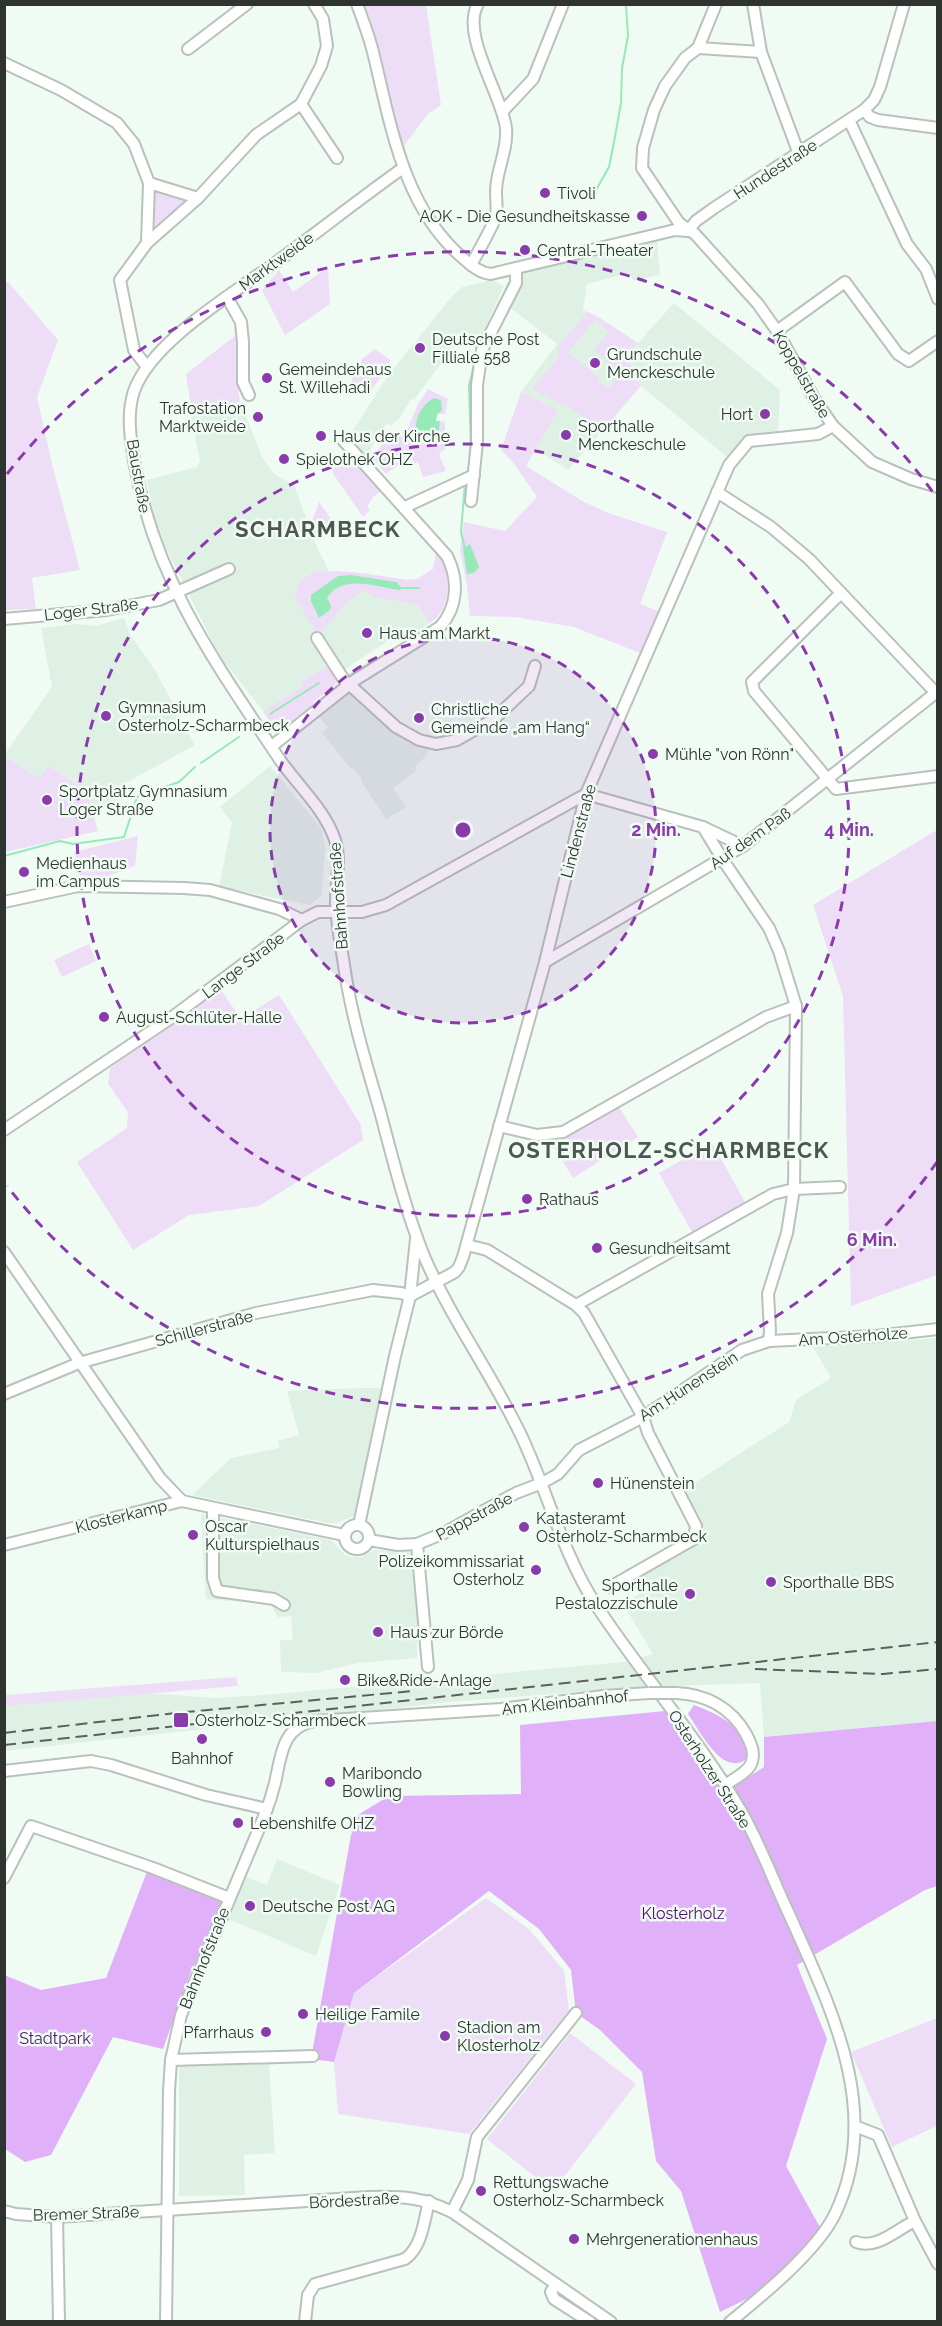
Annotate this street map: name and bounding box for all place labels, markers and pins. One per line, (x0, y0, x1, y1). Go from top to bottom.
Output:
place label: Tivoli (557, 184, 596, 203)
marker: Tivoli (538, 186, 552, 200)
place label: AOK - Die Gesundheitskasse (420, 207, 630, 226)
marker: AOK - Die Gesundheitskasse (635, 209, 649, 223)
place label: Central-Theater (537, 241, 654, 260)
marker: Central-Theater (518, 243, 532, 257)
place label: Deutsche Post Filliale 558 (432, 330, 540, 367)
marker: Deutsche Post Filliale 558 (413, 341, 427, 355)
place label: Grundschule Menckeschule (607, 345, 715, 382)
marker: Grundschule Menckeschule (588, 356, 602, 370)
place label: Gemeindehaus St. Willehadi (279, 360, 392, 397)
marker: Gemeindehaus St. Willehadi (260, 371, 274, 385)
place label: Trafostation Marktweide (159, 399, 246, 436)
place label: Hort (721, 405, 754, 424)
marker: Hort (758, 407, 772, 421)
marker: Trafostation Marktweide (251, 410, 265, 424)
place label: Sporthalle Menckeschule (578, 417, 686, 454)
place label: Haus der Kirche (333, 427, 450, 446)
marker: Sporthalle Menckeschule (559, 428, 573, 442)
marker: Haus der Kirche (314, 429, 328, 443)
place label: Spielothek OHZ (296, 450, 413, 469)
marker: Spielothek OHZ (277, 452, 291, 466)
place label: Haus am Markt (379, 624, 491, 643)
marker: Haus am Markt (360, 626, 374, 640)
place label: Gymnasium Osterholz-Scharmbeck (118, 698, 289, 735)
place label: Christliche Gemeinde „am Hang“ (431, 700, 590, 737)
marker: Gymnasium Osterholz-Scharmbeck (99, 709, 113, 723)
marker: Christliche Gemeinde „am Hang“ (412, 711, 426, 725)
place label: Mühle "von Rönn" (665, 745, 794, 764)
marker: Mühle "von Rönn" (646, 747, 660, 761)
place label: Sportplatz Gymnasium Loger Straße (59, 782, 227, 819)
marker: Sportplatz Gymnasium Loger Straße (40, 793, 54, 807)
centre of rings (453, 820, 473, 840)
place label: Medienhaus im Campus (36, 854, 127, 891)
marker: Medienhaus im Campus (17, 865, 31, 879)
place label: August-Schlüter-Halle (116, 1008, 282, 1027)
marker: August-Schlüter-Halle (97, 1010, 111, 1024)
place label: Rathaus (539, 1190, 599, 1209)
marker: Rathaus (520, 1192, 534, 1206)
place label: Gesundheitsamt (609, 1239, 731, 1258)
marker: Gesundheitsamt (590, 1241, 604, 1255)
place label: Hünenstein (610, 1474, 695, 1493)
marker: Hünenstein (591, 1476, 605, 1490)
place label: Katasteramt Osterholz-Scharmbeck (536, 1509, 707, 1546)
place label: Oscar Kulturspielhaus (205, 1517, 320, 1554)
marker: Katasteramt Osterholz-Scharmbeck (517, 1520, 531, 1534)
marker: Oscar Kulturspielhaus (186, 1528, 200, 1542)
place label: Polizeikommissariat Osterholz (379, 1552, 525, 1589)
marker: Polizeikommissariat Osterholz (529, 1563, 543, 1577)
place label: Sporthalle BBS (783, 1573, 895, 1592)
marker: Sporthalle BBS (764, 1575, 778, 1589)
place label: Sporthalle Pestalozzischule (555, 1576, 678, 1613)
marker: Sporthalle Pestalozzischule (683, 1587, 697, 1601)
place label: Haus zur Börde (390, 1623, 503, 1642)
marker: Haus zur Börde (371, 1625, 385, 1639)
place label: Bike&Ride-Anlage (357, 1671, 492, 1690)
marker: Bike&Ride-Anlage (338, 1673, 352, 1687)
marker: Osterholz-Scharmbeck (172, 1711, 190, 1729)
place label: Osterholz-Scharmbeck (195, 1711, 366, 1730)
marker: Bahnhof (195, 1732, 209, 1746)
place label: Bahnhof (171, 1749, 234, 1768)
place label: Maribondo Bowling (342, 1764, 422, 1801)
marker: Maribondo Bowling (323, 1775, 337, 1789)
place label: Lebenshilfe OHZ (250, 1814, 374, 1833)
marker: Lebenshilfe OHZ (231, 1816, 245, 1830)
place label: Deutsche Post AG (262, 1897, 395, 1916)
marker: Deutsche Post AG (243, 1899, 257, 1913)
place label: Heilige Famile (315, 2005, 420, 2024)
marker: Heilige Famile (296, 2007, 310, 2021)
place label: Stadion am Klosterholz (457, 2018, 540, 2055)
place label: Pfarrhaus (184, 2023, 254, 2042)
marker: Pfarrhaus (259, 2025, 273, 2039)
marker: Stadion am Klosterholz (438, 2029, 452, 2043)
place label: Rettungswache Osterholz-Scharmbeck (493, 2173, 664, 2210)
marker: Rettungswache Osterholz-Scharmbeck (474, 2184, 488, 2198)
place label: Mehrgenerationenhaus (586, 2230, 758, 2249)
marker: Mehrgenerationenhaus (567, 2232, 581, 2246)

